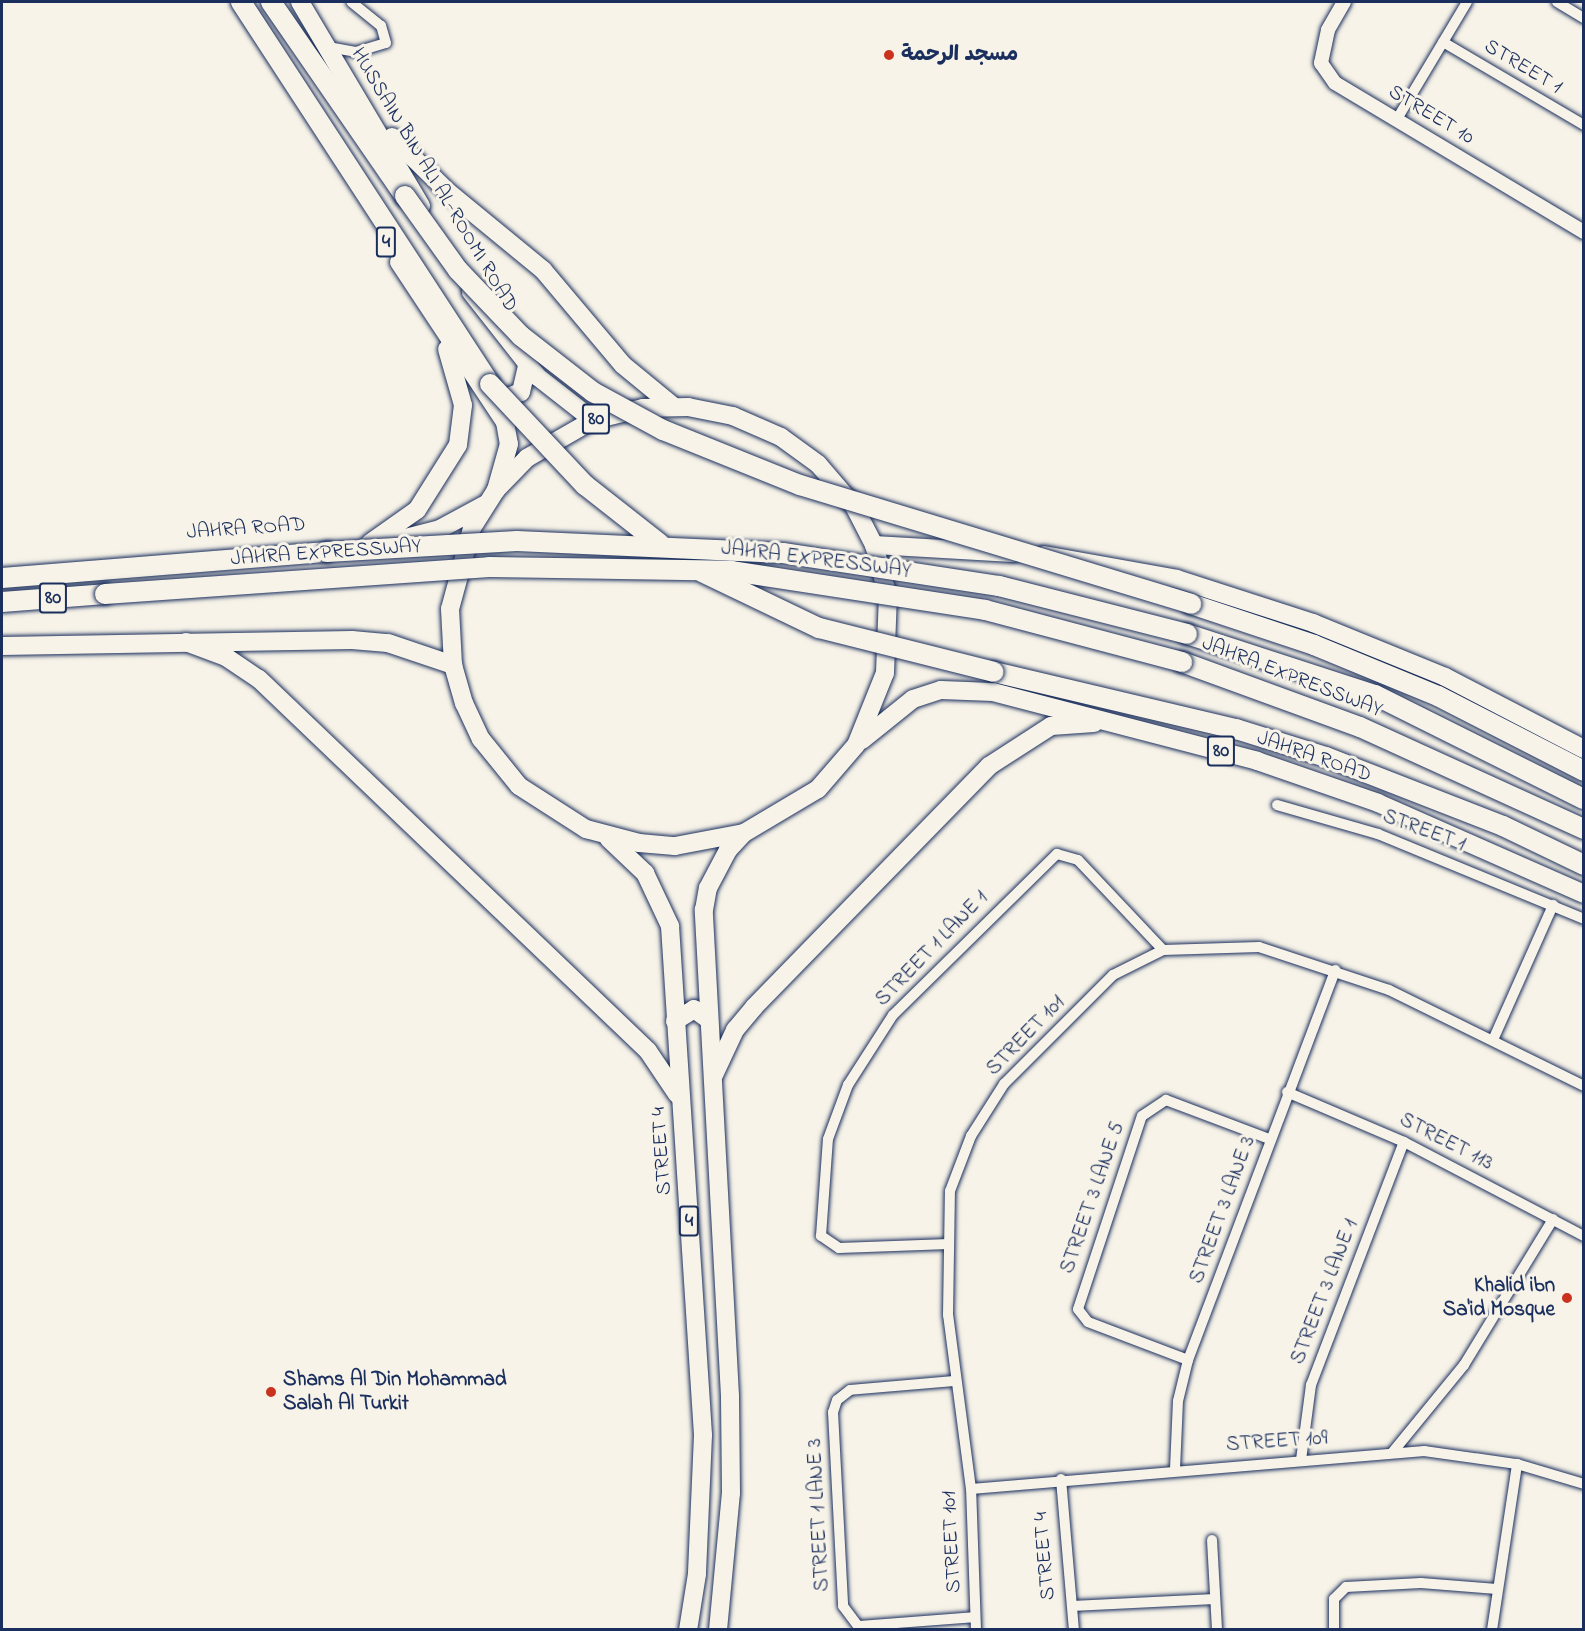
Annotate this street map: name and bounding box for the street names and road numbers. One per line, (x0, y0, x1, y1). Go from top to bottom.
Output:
street label: STREET 1 (1479, 34, 1567, 100)
street label: HUSSAIN BIN ALI AL-ROOMI ROAD (345, 43, 523, 317)
street label: STREET 10 (1384, 80, 1478, 150)
road number: 4 (376, 225, 396, 259)
road number: 80 (581, 402, 611, 436)
street label: JAHRA ROAD (186, 512, 306, 546)
street label: JAHRA EXPRESSWAY (230, 534, 422, 572)
street label: JAHRA EXPRESSWAY (720, 536, 912, 584)
road number: 80 (38, 581, 68, 615)
street label: JAHRA EXPRESSWAY (1198, 631, 1386, 723)
street label: JAHRA ROAD (1254, 726, 1374, 788)
road number: 80 (1206, 734, 1236, 768)
street label: STREET 1 (1379, 804, 1469, 858)
street label: STREET 1 LANE 1 (870, 886, 994, 1012)
street label: STREET 101 (981, 990, 1071, 1082)
street label: STREET 4 (646, 1106, 678, 1196)
street label: STREET 113 (1395, 1108, 1497, 1176)
street label: STREET 3 LANE 5 (1055, 1119, 1131, 1277)
street label: STREET 3 LANE 3 (1185, 1133, 1261, 1287)
road number: 4 (678, 1204, 700, 1238)
street label: STREET 3 LANE 1 (1286, 1216, 1364, 1368)
street label: STREET 109 (1225, 1426, 1329, 1458)
street label: STREET 1 LANE 3 (802, 1438, 836, 1592)
street label: STREET 101 (937, 1490, 967, 1594)
street label: STREET 4 (1029, 1511, 1061, 1601)

